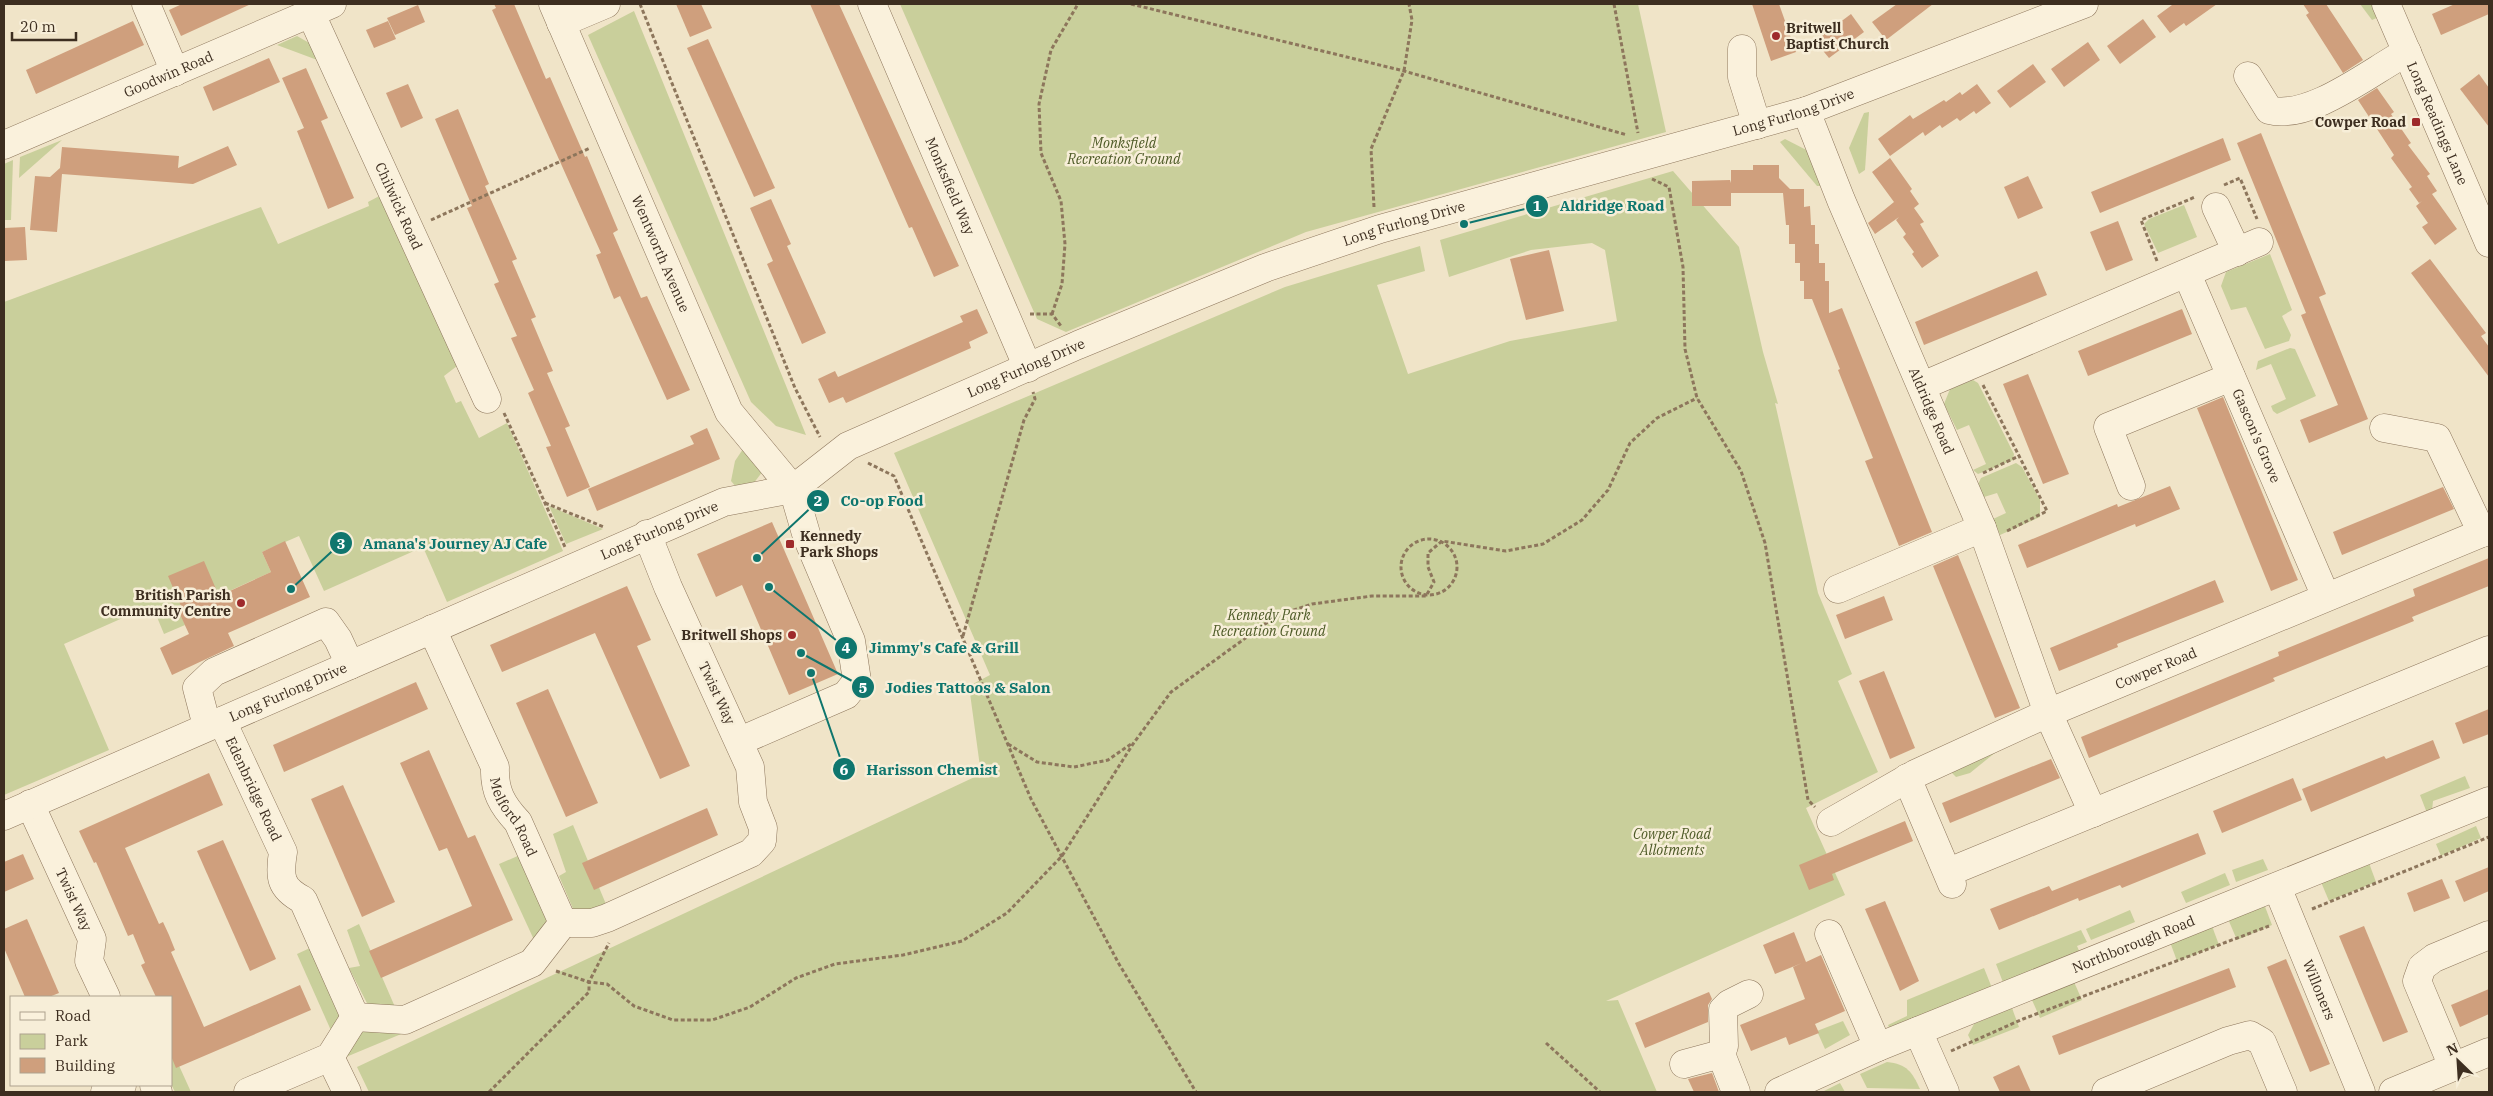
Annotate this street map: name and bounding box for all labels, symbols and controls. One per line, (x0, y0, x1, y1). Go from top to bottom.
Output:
scale bar (12, 10, 76, 42)
text: 20 m (20, 17, 56, 36)
place label: Britwell Baptist Church (1786, 19, 1889, 53)
marker: Britwell Baptist Church (1770, 30, 1782, 42)
street label: Goodwin Road (121, 47, 216, 101)
street label: Long Readings Lane (2403, 59, 2472, 188)
street label: Long Furlong Drive (1731, 84, 1857, 140)
place label: Cowper Road (2315, 113, 2406, 131)
marker: Cowper Road (2410, 116, 2422, 128)
park label: Monksfield Recreation Ground (1066, 134, 1181, 168)
street label: Monksfield Way (921, 135, 979, 238)
street label: Chilwick Road (371, 159, 427, 253)
callout: Aldridge Road (1524, 191, 1674, 221)
street label: Wentworth Avenue (628, 193, 694, 315)
text: 1 (1532, 196, 1542, 215)
text: Aldridge Road (1560, 196, 1665, 215)
street label: Long Furlong Drive (1340, 197, 1467, 250)
street label: Long Furlong Drive (964, 334, 1088, 402)
street label: Aldridge Road (1905, 364, 1958, 457)
street label: Gascon's Grove (2228, 386, 2285, 485)
callout: Co-op Food (805, 486, 933, 516)
text: 2 (813, 491, 823, 510)
text: Co-op Food (841, 491, 924, 510)
street label: Long Furlong Drive (598, 497, 721, 564)
place label: Kennedy Park Shops (800, 527, 878, 561)
callout: Amana's Journey AJ Cafe (328, 528, 558, 558)
text: 3 (336, 534, 346, 553)
text: Amana's Journey AJ Cafe (363, 534, 547, 553)
marker: Kennedy Park Shops (784, 538, 796, 550)
place label: British Parish Community Centre (101, 586, 231, 620)
marker: British Parish Community Centre (235, 597, 247, 609)
park label: Kennedy Park Recreation Ground (1211, 606, 1326, 640)
place label: Britwell Shops (681, 626, 782, 644)
marker: Britwell Shops (786, 629, 798, 641)
callout: Jimmy's Cafe & Grill (834, 633, 1029, 663)
text: 4 (841, 638, 851, 657)
text: Jimmy's Cafe & Grill (869, 638, 1019, 657)
street label: Cowper Road (2112, 643, 2200, 693)
street label: Long Furlong Drive (227, 659, 350, 726)
street label: Twist Way (695, 659, 740, 728)
callout: Jodies Tattoos & Salon (850, 672, 1061, 702)
text: 5 (858, 678, 868, 697)
text: Jodies Tattoos & Salon (885, 678, 1051, 697)
street label: Edenbridge Road (222, 734, 286, 844)
callout: Harisson Chemist (832, 754, 1008, 784)
text: 6 (839, 760, 849, 779)
text: Harisson Chemist (866, 760, 998, 779)
street label: Melford Road (486, 776, 541, 860)
park label: Cowper Road Allotments (1633, 825, 1712, 859)
street label: Twist Way (52, 865, 96, 934)
street label: Northborough Road (2069, 911, 2198, 977)
street label: Willoners (2299, 957, 2340, 1023)
legend (10, 996, 172, 1086)
text: Road (55, 1006, 91, 1025)
text: Park (55, 1031, 88, 1050)
north arrow (2433, 1036, 2483, 1086)
text: N (2444, 1039, 2461, 1060)
text: Building (55, 1056, 115, 1075)

